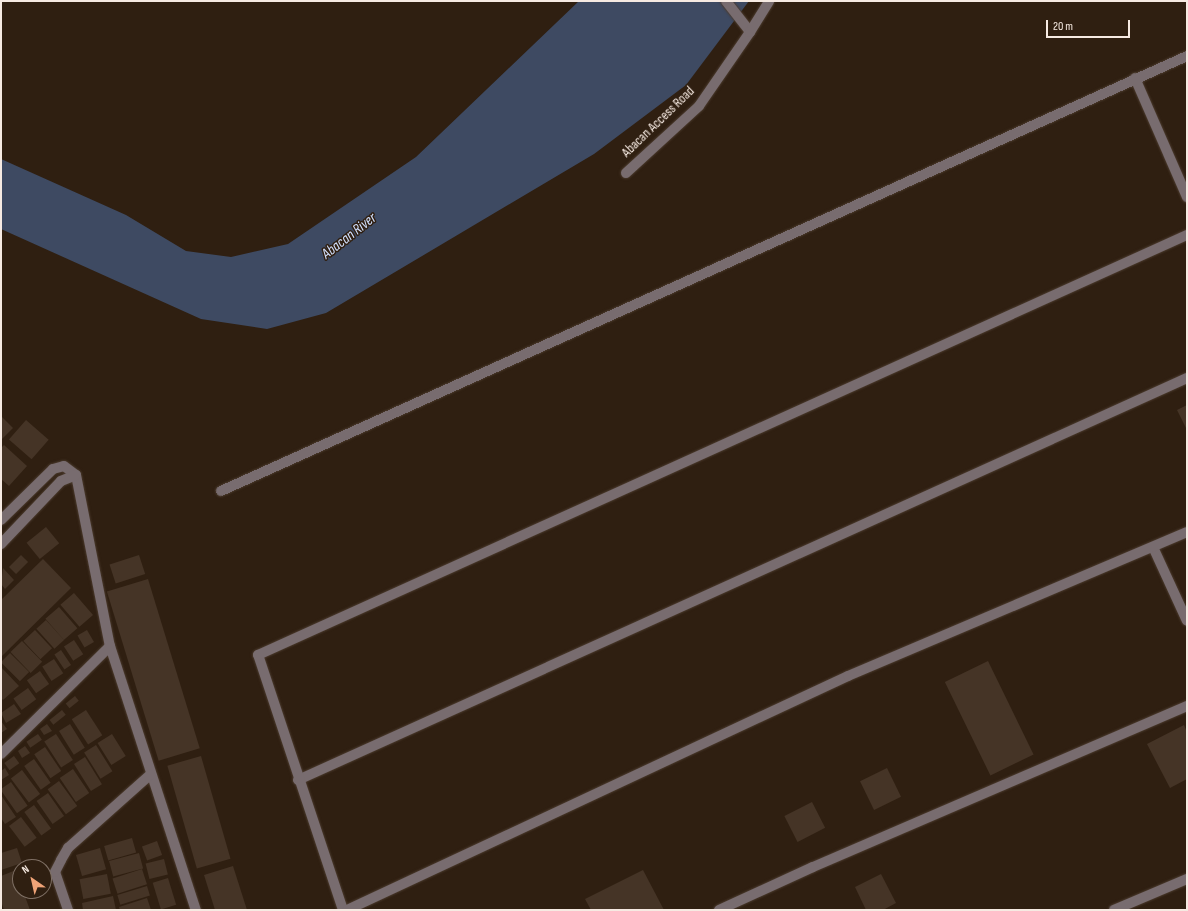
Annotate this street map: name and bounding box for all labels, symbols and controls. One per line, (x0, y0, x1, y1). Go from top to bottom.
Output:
scale bar (1048, 12, 1132, 38)
text: 20 m (1053, 19, 1073, 34)
street label: Abacan Access Road (618, 83, 698, 161)
water label: Abacan River (318, 209, 380, 263)
north arrow (12, 859, 52, 899)
text: N (19, 862, 32, 876)

